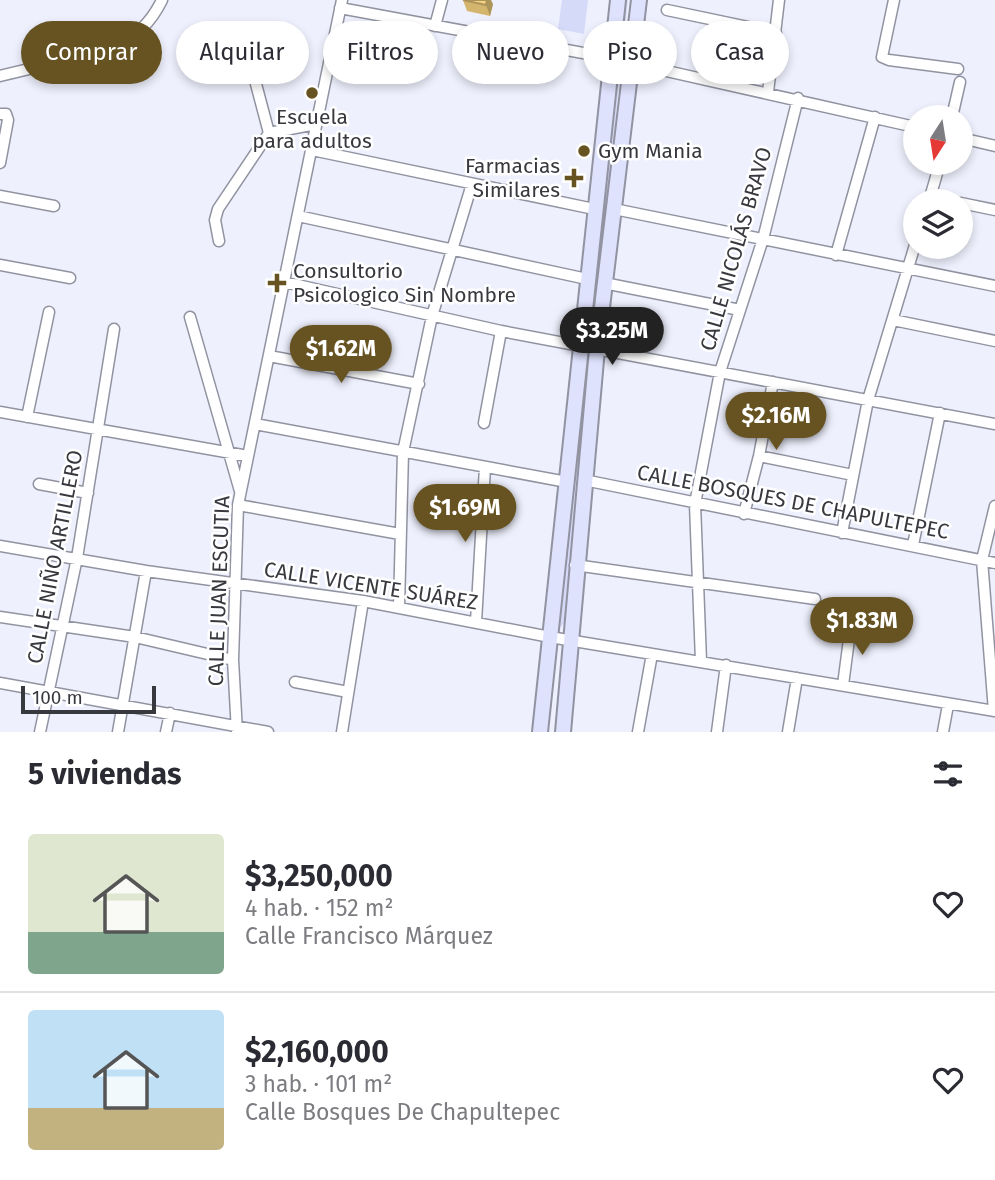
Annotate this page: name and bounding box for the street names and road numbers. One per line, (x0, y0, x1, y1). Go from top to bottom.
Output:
street label: CALLE NICOLÁS BRAVO (694, 144, 778, 354)
street label: CALLE NIÑO ARTILLERO (22, 448, 88, 666)
street label: CALLE BOSQUES DE CHAPULTEPEC (635, 459, 951, 545)
street label: CALLE JUAN ESCUTIA (203, 495, 235, 687)
street label: CALLE VICENTE SUÁREZ (262, 556, 480, 616)

